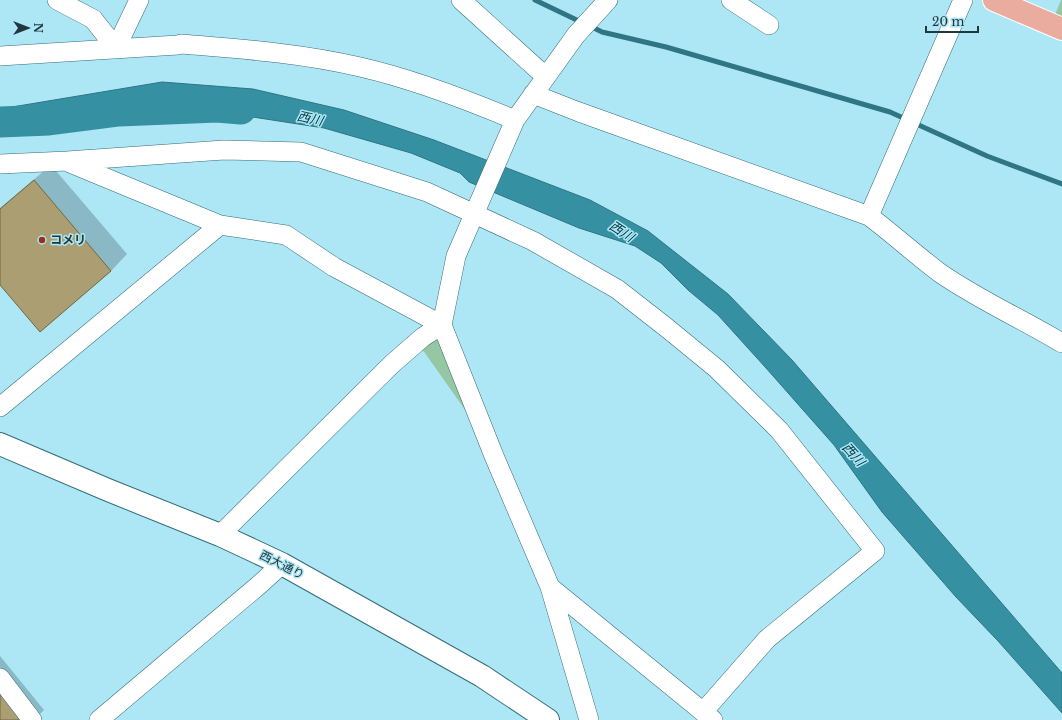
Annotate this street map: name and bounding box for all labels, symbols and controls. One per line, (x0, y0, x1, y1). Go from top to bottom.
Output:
north arrow (8, 8, 48, 48)
scale bar (926, 8, 978, 34)
text: 20 m (932, 14, 964, 29)
text: N (31, 23, 45, 34)
water label: 西川 (295, 107, 326, 130)
water label: 西川 (606, 217, 639, 247)
place label: コメリ (50, 232, 86, 247)
marker: コメリ (37, 235, 47, 245)
water label: 西川 (839, 439, 870, 471)
street label: 西大通り (257, 547, 307, 582)

